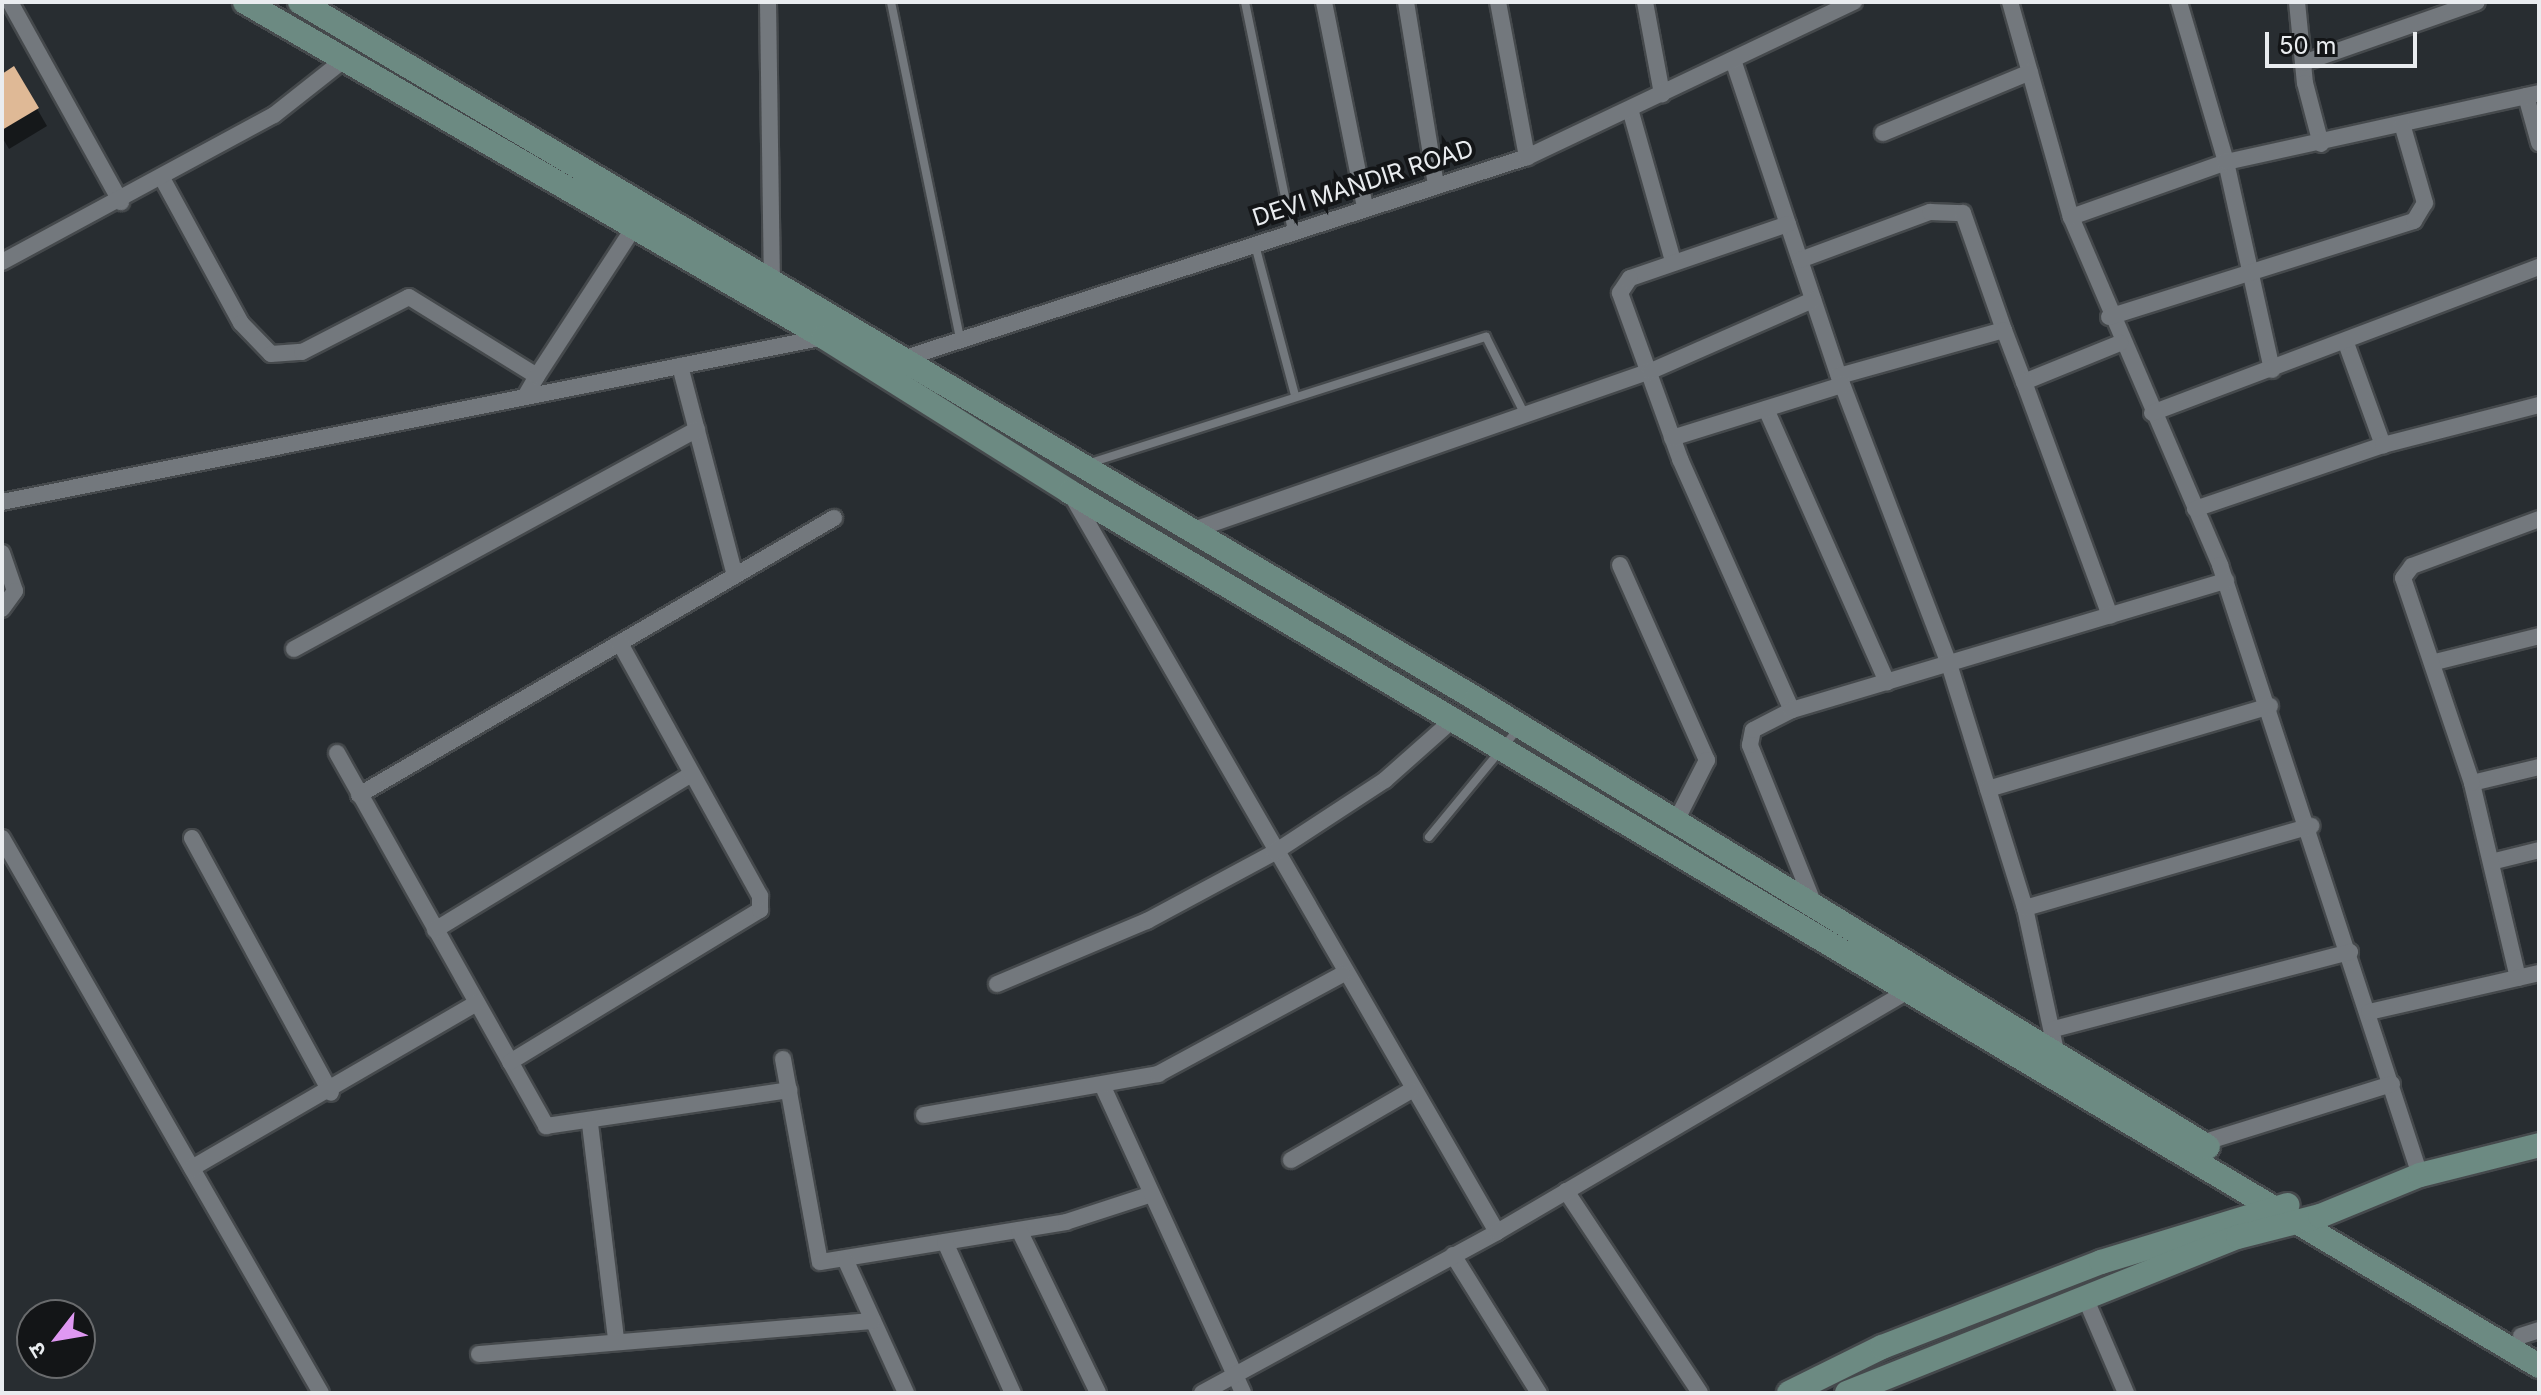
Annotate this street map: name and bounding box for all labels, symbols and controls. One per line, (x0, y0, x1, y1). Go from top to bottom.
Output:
scale bar (2269, 16, 2421, 66)
text: 50 m (2279, 31, 2337, 60)
street label: DEVI MANDIR ROAD (1249, 134, 1477, 232)
north arrow (16, 1299, 96, 1379)
text: उ (23, 1338, 52, 1363)

